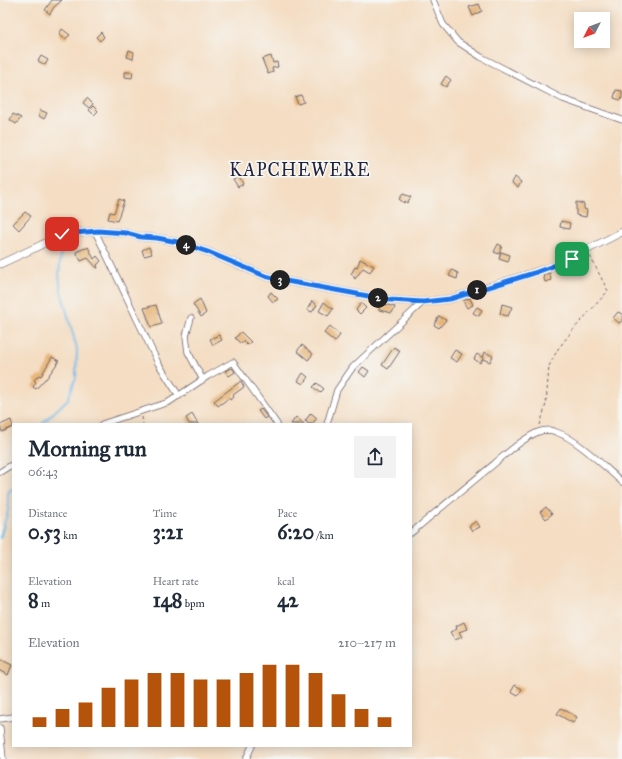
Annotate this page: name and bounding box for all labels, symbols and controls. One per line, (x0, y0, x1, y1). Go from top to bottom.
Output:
north arrow (574, 12, 610, 48)
map controls (574, 12, 610, 48)
district label: KAPCHEWERE (229, 159, 371, 181)
pin (45, 217, 79, 251)
icon: check (51, 223, 73, 245)
pin: 4 (176, 235, 196, 255)
text: 4 (183, 238, 189, 251)
pin (555, 242, 589, 276)
icon: arrive (561, 248, 583, 270)
pin: 3 (270, 270, 290, 290)
text: 3 (278, 273, 282, 286)
pin: 1 (467, 280, 487, 300)
text: 1 (475, 283, 479, 296)
pin: 2 (368, 288, 388, 308)
text: 2 (375, 291, 381, 304)
text: Morning run (28, 435, 147, 462)
button: share (354, 436, 396, 478)
text: 06:43 (28, 464, 58, 480)
text: Distance (28, 507, 67, 520)
text: Time (153, 507, 177, 520)
text: Pace (277, 507, 297, 520)
text: 0.53 (28, 520, 61, 544)
text: 3:21 (153, 520, 183, 544)
text: 6:20 (277, 520, 314, 544)
text: km (61, 529, 78, 542)
text: /km (314, 529, 334, 542)
text: Elevation (28, 575, 72, 588)
text: Heart rate (153, 575, 199, 588)
text: kcal (277, 575, 295, 588)
text: 8 (28, 588, 39, 612)
text: 148 (153, 588, 182, 612)
text: 42 (277, 588, 298, 612)
text: m (39, 597, 50, 610)
text: bpm (182, 597, 205, 610)
text: Elevation (28, 635, 80, 651)
text: 210–217 m (338, 635, 396, 651)

